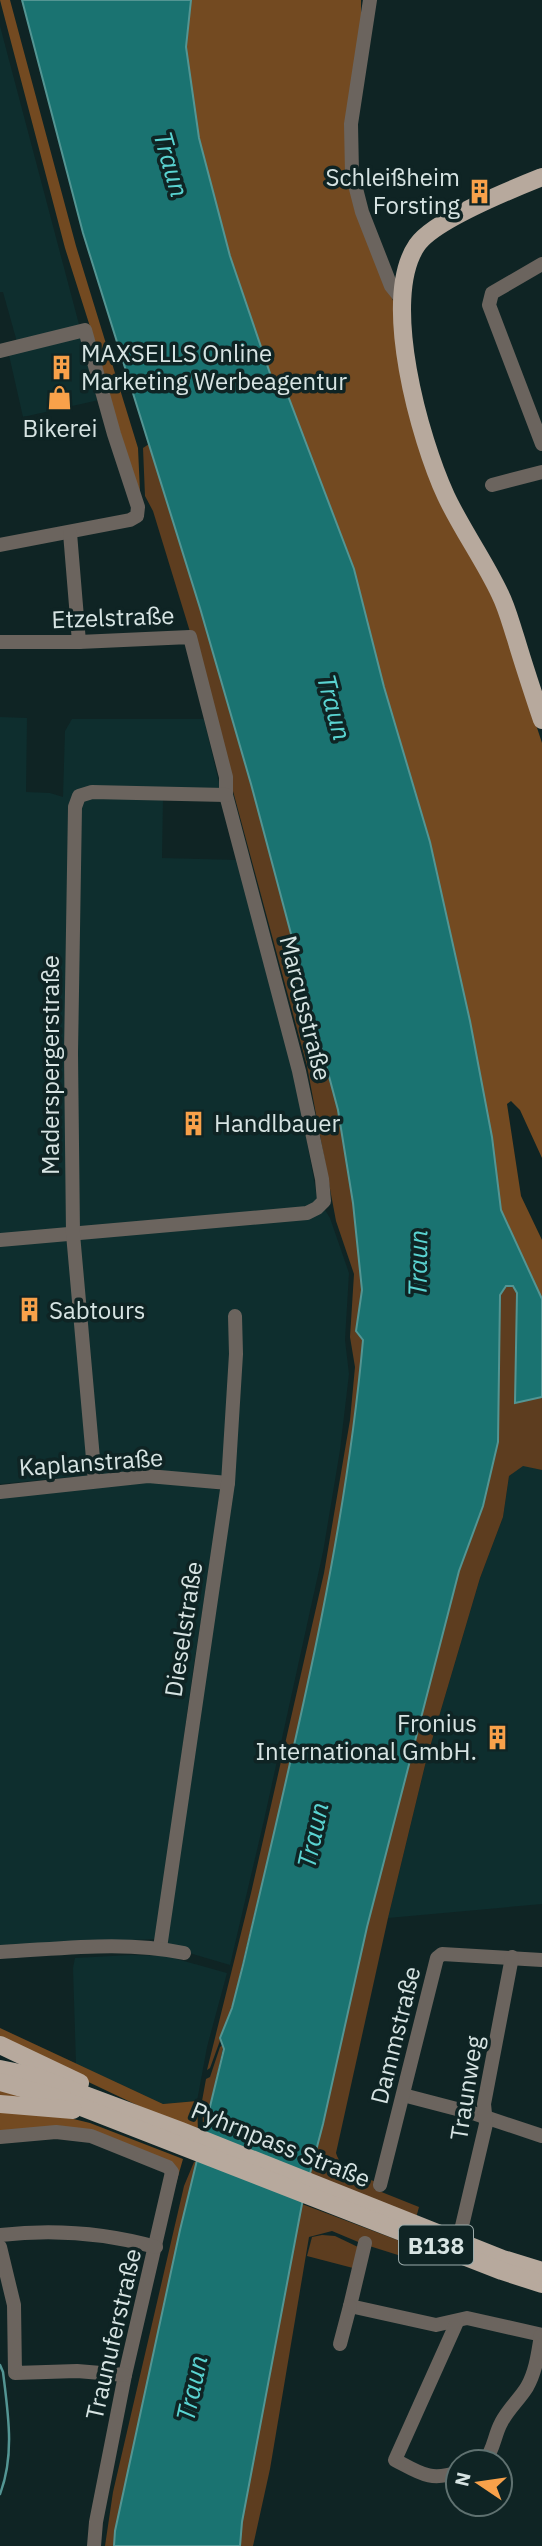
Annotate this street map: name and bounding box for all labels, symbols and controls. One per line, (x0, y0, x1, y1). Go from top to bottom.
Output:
water label: Traun (146, 127, 198, 201)
place label: Schleißheim Forsting (326, 161, 460, 221)
building icon: Schleißheim Forsting (466, 177, 494, 205)
place label: MAXSELLS Online Marketing Werbeagentur (81, 337, 347, 397)
building icon: MAXSELLS Online Marketing Werbeagentur (47, 353, 75, 381)
shop icon: Bikerei (46, 383, 74, 411)
place label: Bikerei (23, 412, 97, 444)
street label: Etzelstraße (51, 599, 175, 635)
water label: Traun (310, 670, 360, 744)
street label: Marcusstraße (273, 932, 339, 1084)
street label: Maderspergerstraße (34, 955, 66, 1175)
place label: Handlbauer (214, 1107, 340, 1139)
building icon: Handlbauer (180, 1109, 208, 1137)
water label: Traun (399, 1229, 435, 1297)
place label: Sabtours (49, 1294, 145, 1326)
building icon: Sabtours (15, 1296, 43, 1324)
street label: Kaplanstraße (18, 1441, 164, 1483)
street label: Dieselstraße (157, 1559, 209, 1699)
place label: Fronius International GmbH. (255, 1707, 477, 1767)
building icon: Fronius International GmbH. (483, 1723, 511, 1751)
water label: Traun (288, 1799, 336, 1871)
street label: Dammstraße (362, 1963, 428, 2107)
street label: Traunweg (442, 2033, 490, 2143)
street label: Pyhrnpass Straße (187, 2093, 375, 2195)
road number: B138 (399, 2226, 473, 2264)
street label: Traunuferstraße (78, 2245, 148, 2423)
water label: Traun (167, 2352, 215, 2424)
north arrow (444, 2448, 514, 2518)
text: N (449, 2470, 476, 2489)

